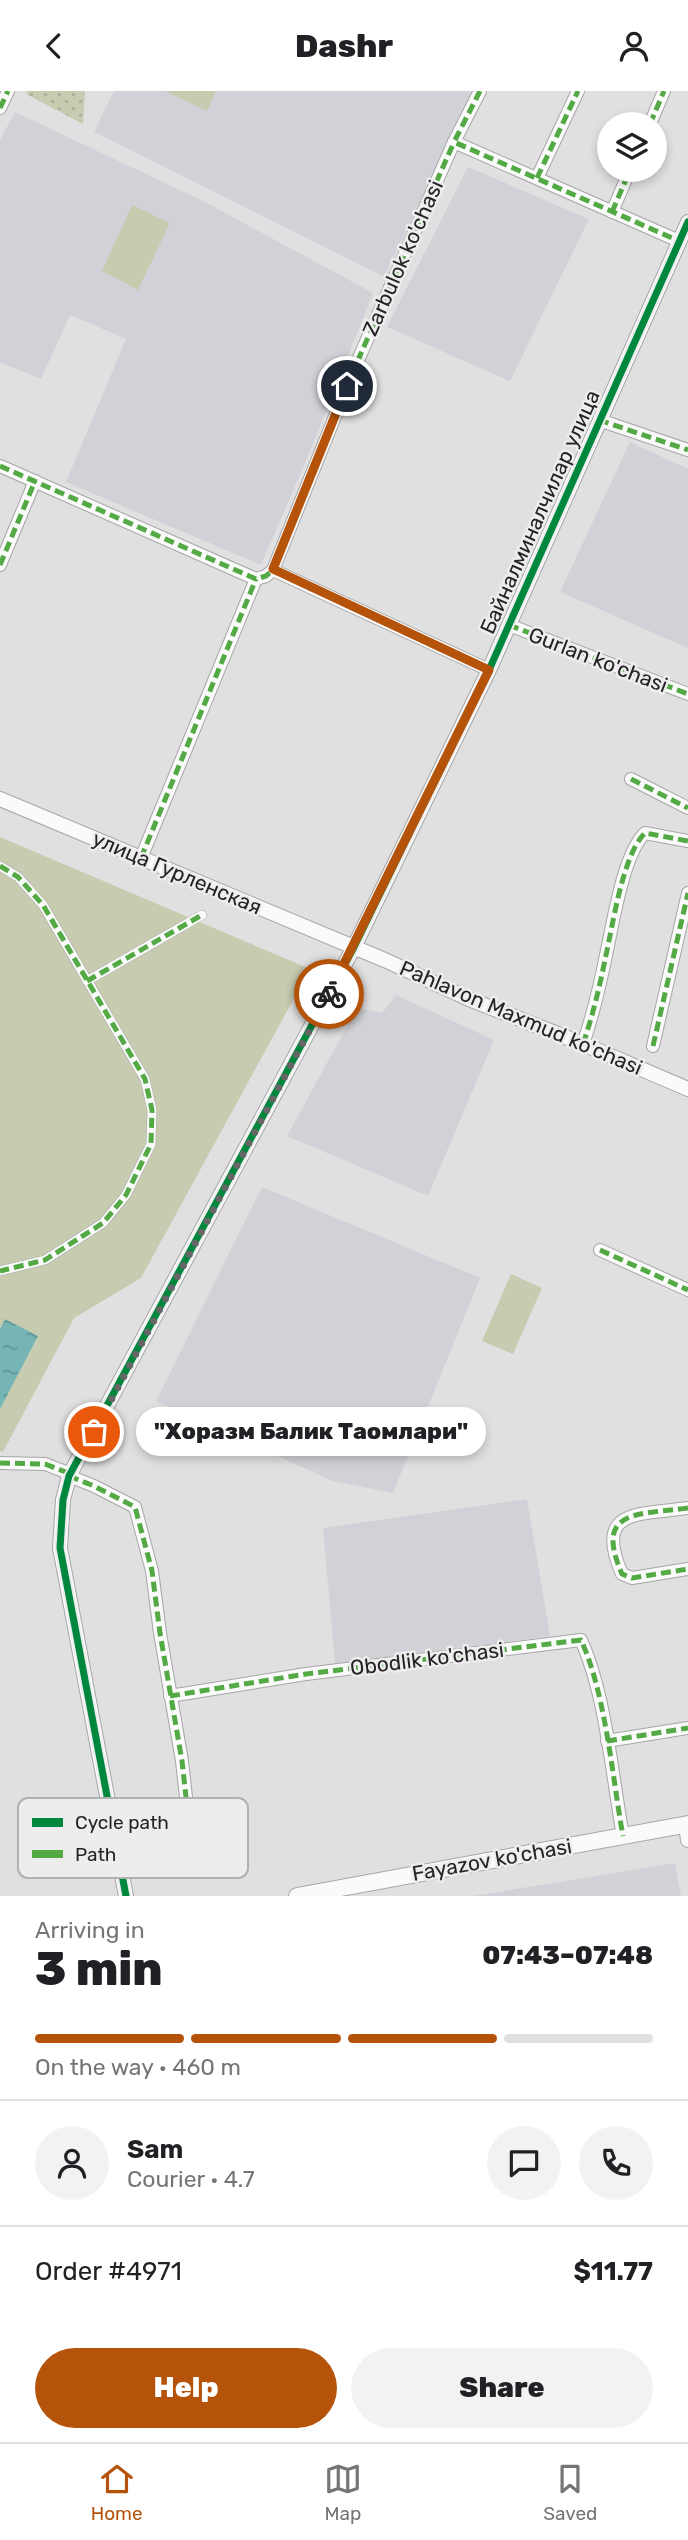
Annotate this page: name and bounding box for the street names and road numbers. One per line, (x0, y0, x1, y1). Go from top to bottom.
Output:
street label: Zarbulok ko'chasi (357, 176, 448, 339)
street label: Байналминалчилар улица (474, 386, 605, 638)
street label: Gurlan ko'chasi (525, 622, 671, 698)
street label: улица Гурленская (89, 826, 266, 919)
street label: Pahlavon Maxmud ko'chasi (396, 955, 646, 1080)
street label: Obodlik ko'chasi (349, 1637, 505, 1680)
street label: Fayazov ko'chasi (410, 1833, 574, 1886)

